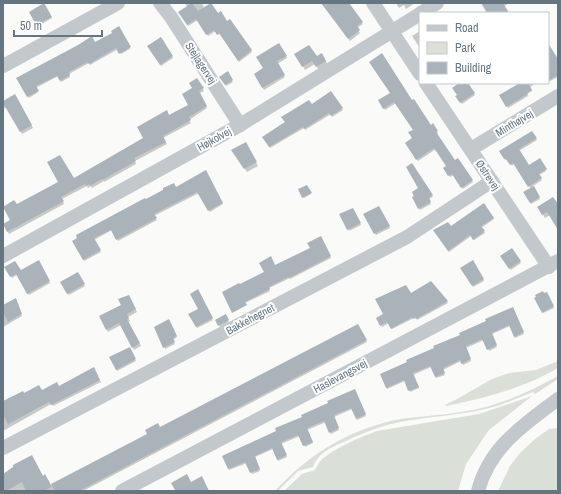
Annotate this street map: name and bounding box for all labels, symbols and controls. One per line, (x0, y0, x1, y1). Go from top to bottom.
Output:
scale bar (14, 12, 102, 38)
legend (419, 12, 549, 84)
text: 50 m (20, 18, 42, 34)
text: Road (455, 20, 479, 36)
street label: Stejlagervej (182, 39, 220, 87)
text: Park (455, 40, 475, 56)
text: Building (455, 60, 492, 76)
street label: Minthøjvej (493, 106, 535, 140)
street label: Højkolvej (195, 124, 233, 154)
street label: Østrevej (473, 157, 503, 193)
street label: Bakkehegnet (223, 300, 277, 338)
street label: Haslevangsvej (311, 356, 369, 396)

